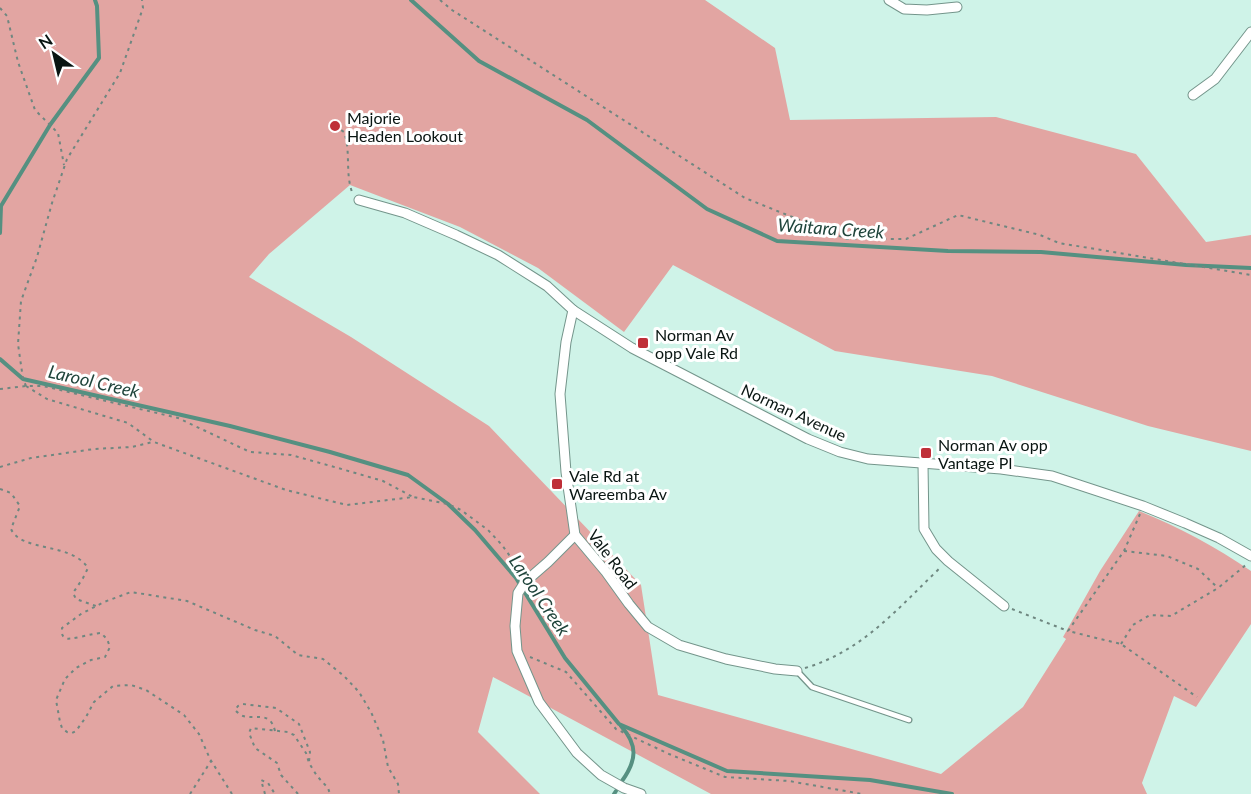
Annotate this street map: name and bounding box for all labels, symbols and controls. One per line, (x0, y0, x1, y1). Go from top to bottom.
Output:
north arrow (24, 24, 84, 84)
text: N (35, 30, 56, 52)
place label: Majorie Headen Lookout (347, 108, 463, 145)
marker: Majorie Headen Lookout (328, 119, 342, 133)
water label: Waitara Creek (777, 213, 885, 243)
place label: Norman Av opp Vale Rd (655, 325, 738, 362)
marker: Norman Av opp Vale Rd (636, 336, 650, 350)
water label: Larool Creek (46, 360, 142, 402)
street label: Norman Avenue (739, 379, 849, 445)
place label: Norman Av opp Vantage Pl (938, 435, 1048, 472)
marker: Norman Av opp Vantage Pl (919, 446, 933, 460)
place label: Vale Rd at Wareemba Av (569, 466, 668, 503)
marker: Vale Rd at Wareemba Av (550, 477, 564, 491)
street label: Vale Road (585, 526, 641, 592)
water label: Larool Creek (505, 550, 575, 640)

